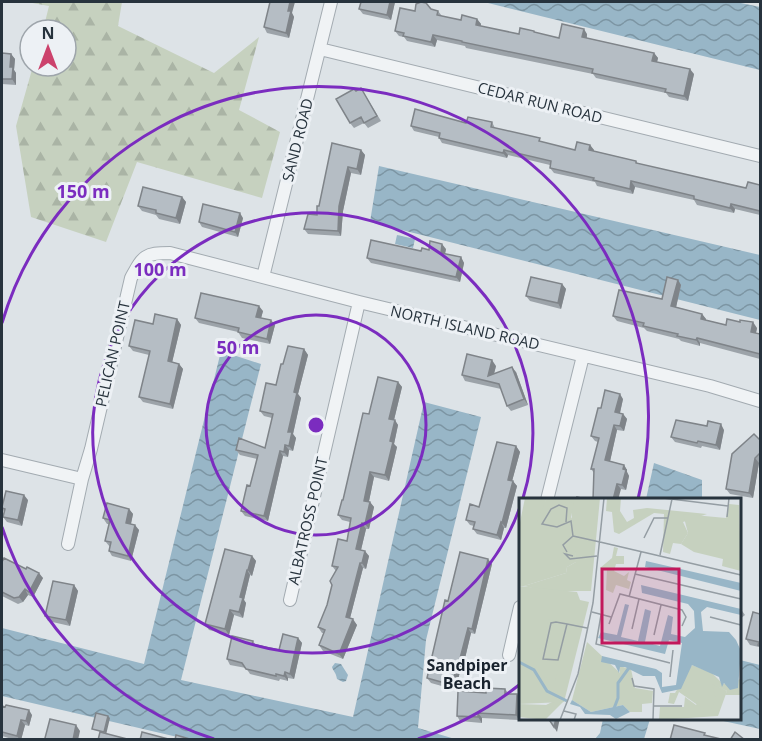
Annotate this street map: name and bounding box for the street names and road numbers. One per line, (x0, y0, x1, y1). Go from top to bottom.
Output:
street label: CEDAR RUN ROAD (476, 77, 605, 127)
street label: SAND ROAD (277, 96, 317, 183)
street label: PELICAN POINT (90, 298, 134, 409)
street label: NORTH ISLAND ROAD (389, 300, 542, 354)
street label: ALBATROSS POINT (283, 454, 332, 587)

